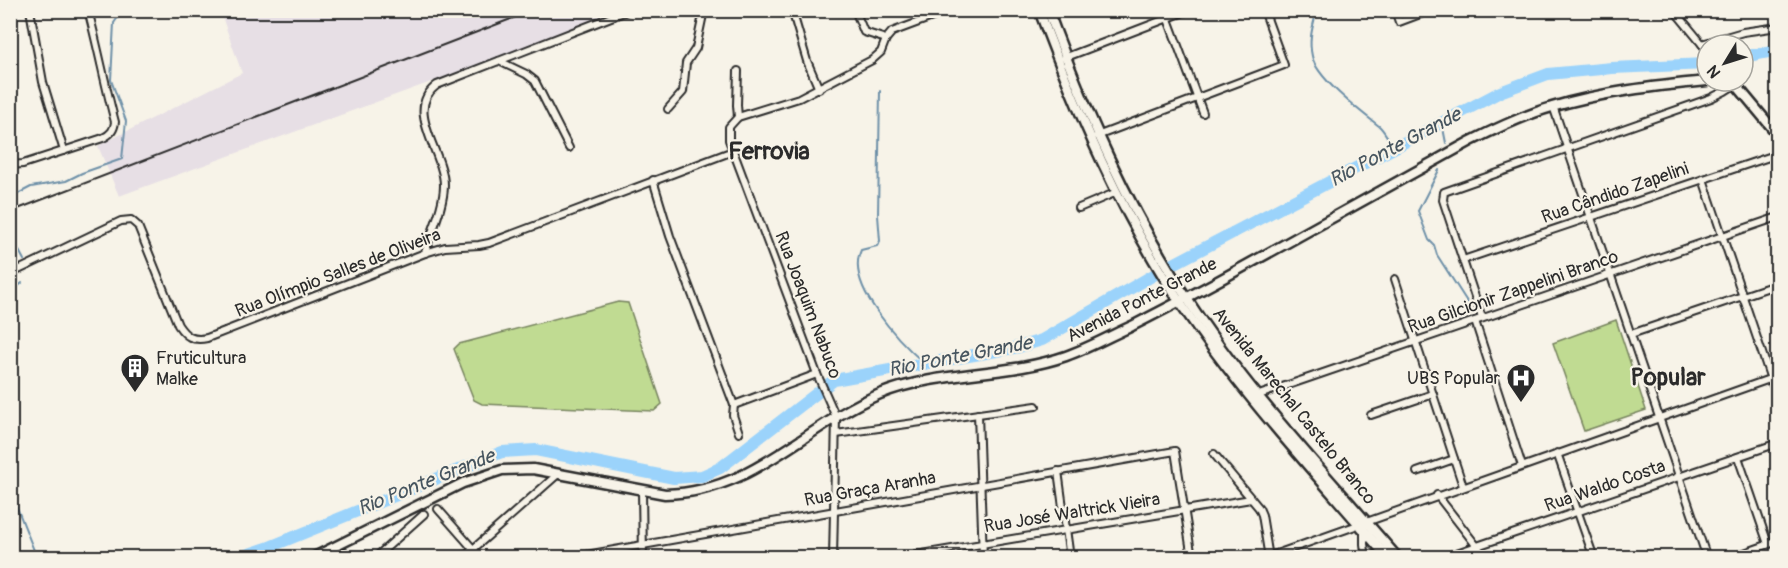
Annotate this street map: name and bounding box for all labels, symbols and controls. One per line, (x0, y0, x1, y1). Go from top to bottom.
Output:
north arrow (1695, 33, 1755, 93)
text: N (1703, 61, 1725, 82)
water label: Rio Ponte Grande (1325, 101, 1467, 192)
district label: Ferrovia (728, 137, 810, 166)
street label: Rua Cândido Zapelini (1538, 157, 1692, 229)
street label: Rua Olímpio Salles de Oliveira (232, 223, 444, 323)
street label: Rua Joaquim Nabuco (769, 228, 847, 382)
street label: Rua Gilcionir Zappelini Branco (1405, 245, 1622, 339)
street label: Avenida Ponte Grande (1063, 252, 1221, 348)
street label: Avenida Marechal Castelo Branco (1207, 303, 1381, 509)
water label: Rio Ponte Grande (886, 329, 1036, 382)
place label: Fruticultura Malke (156, 347, 246, 391)
building icon: Fruticultura Malke (119, 352, 151, 394)
hospital icon: UBS Popular (1505, 362, 1537, 404)
district label: Popular (1630, 363, 1706, 392)
place label: UBS Popular (1407, 367, 1501, 390)
water label: Rio Ponte Grande (354, 442, 500, 521)
street label: Rua Waldo Costa (1542, 455, 1668, 517)
street label: Rua Graça Aranha (802, 466, 938, 512)
street label: Rua José Waltrick Vieira (982, 488, 1162, 538)

